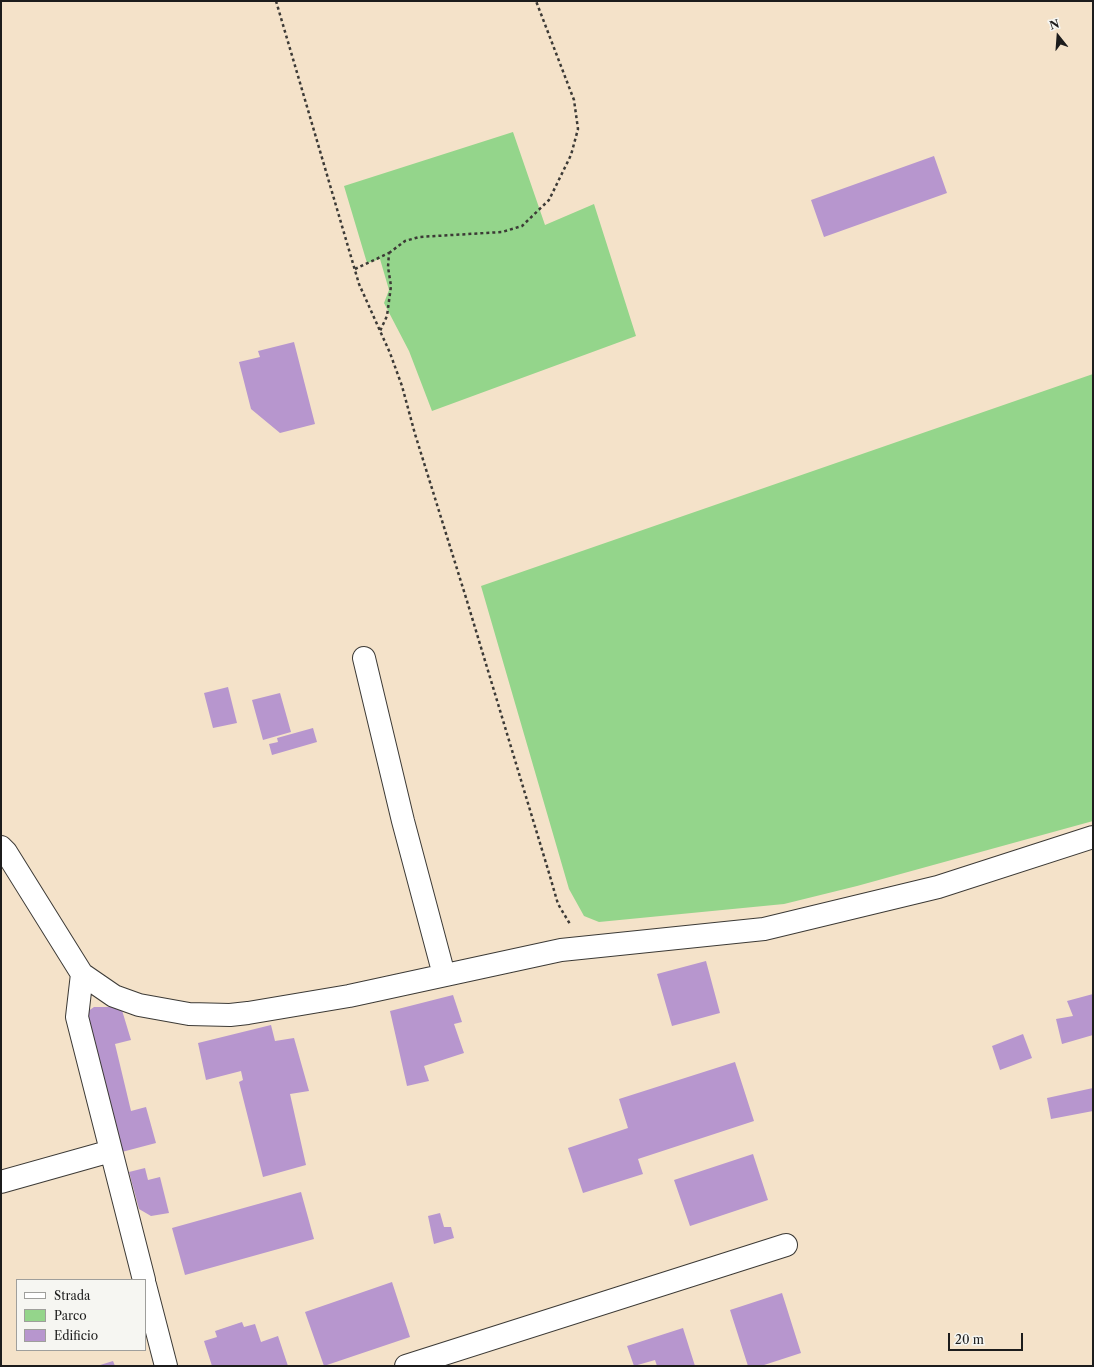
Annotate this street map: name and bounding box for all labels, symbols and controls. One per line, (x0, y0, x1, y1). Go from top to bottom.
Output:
north arrow (1038, 16, 1078, 56)
text: N (1048, 16, 1061, 33)
legend (16, 1279, 146, 1351)
text: Strada (54, 1288, 90, 1303)
text: Parco (54, 1308, 87, 1323)
scale bar (950, 1325, 1025, 1351)
text: Edificio (54, 1328, 98, 1343)
text: 20 m (955, 1332, 984, 1347)

